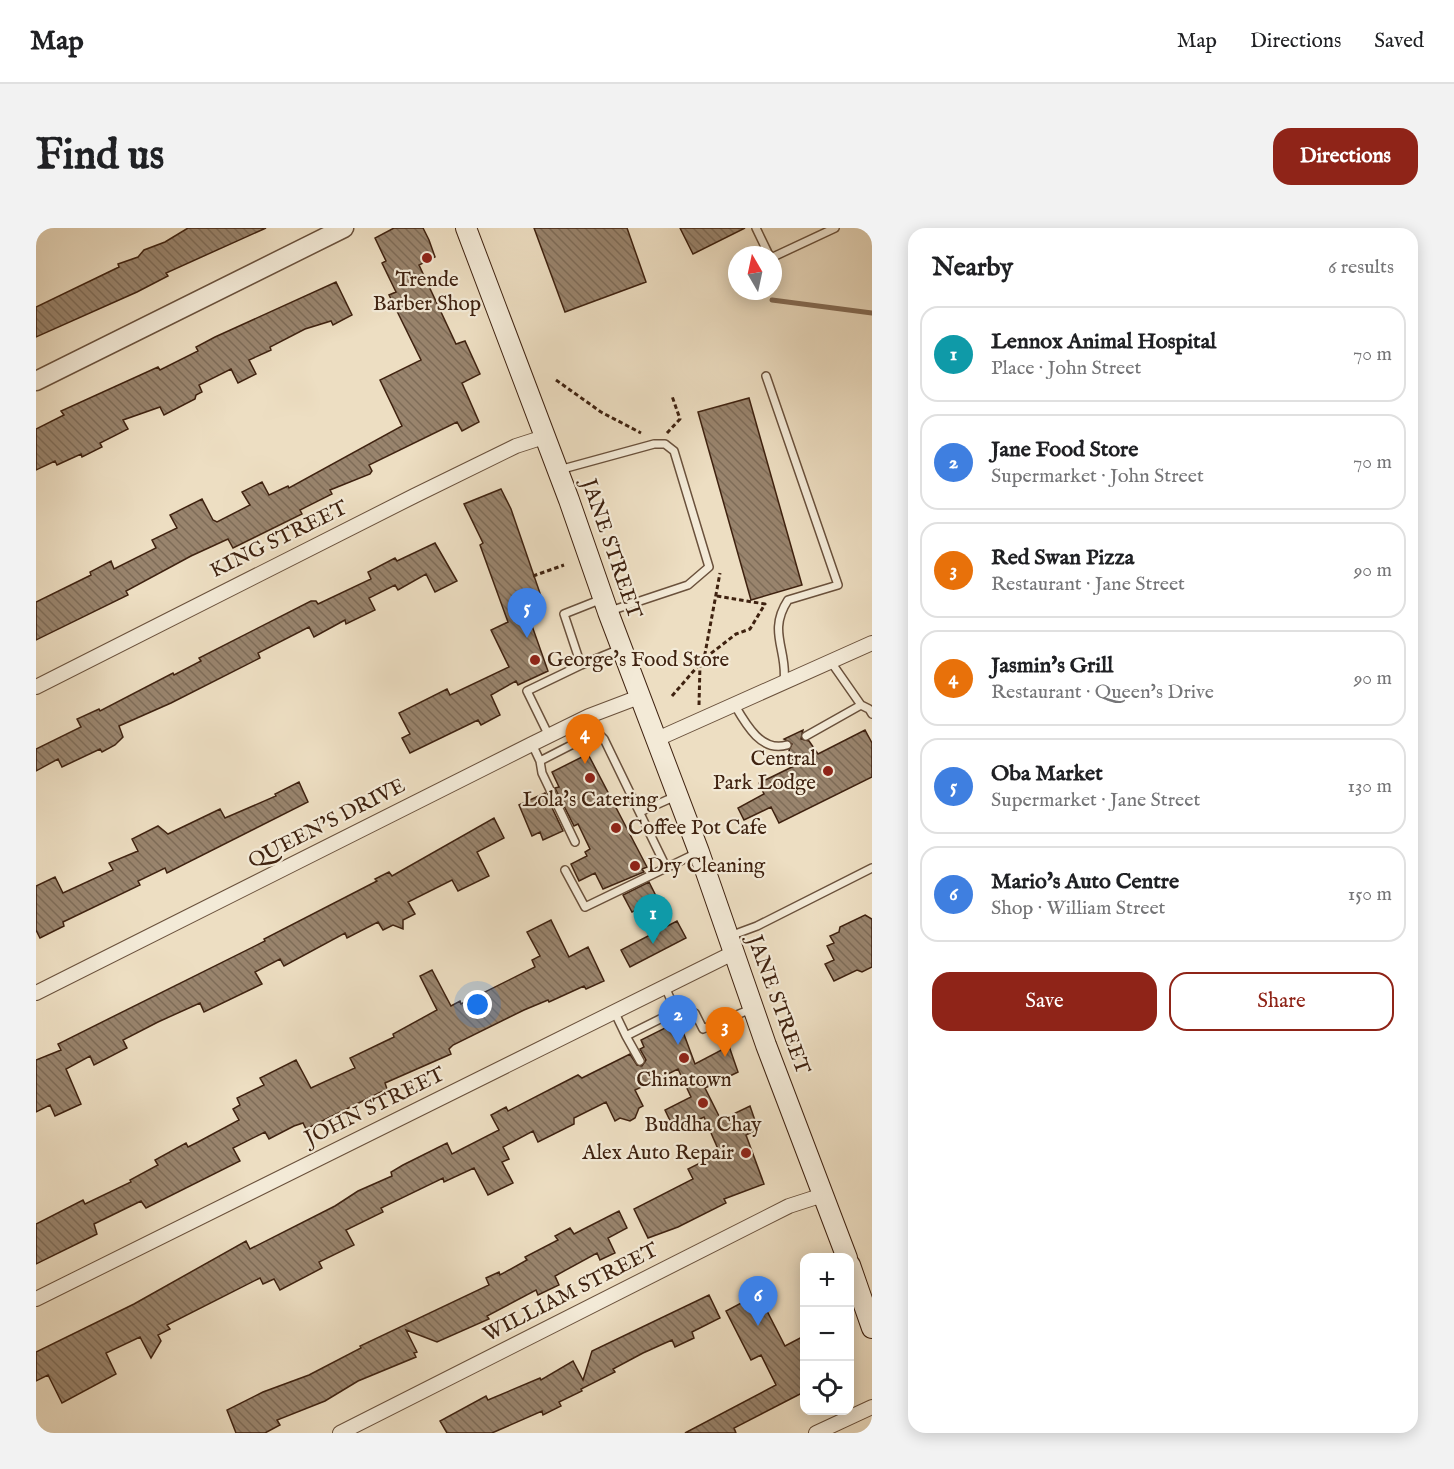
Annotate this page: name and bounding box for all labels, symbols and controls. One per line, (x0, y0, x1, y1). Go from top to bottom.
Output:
text: Map (30, 24, 84, 59)
text: Map (1177, 28, 1217, 55)
text: Directions (1250, 28, 1341, 55)
text: Saved (1374, 28, 1424, 55)
button: Directions (1273, 128, 1418, 185)
text: Find us (36, 130, 164, 183)
north arrow (728, 246, 782, 300)
marker: Trende Barber Shop (420, 251, 434, 265)
text: Nearby (932, 251, 1013, 284)
text: 6 results (1328, 255, 1394, 280)
place label: Trende Barber Shop (373, 267, 481, 318)
text: Lennox Animal Hospital (991, 328, 1216, 356)
text: 1 (950, 342, 957, 367)
text: 70 m (1353, 342, 1392, 367)
text: Place · John Street (991, 356, 1141, 381)
text: Jane Food Store (991, 436, 1138, 464)
text: 2 (949, 450, 958, 475)
text: 70 m (1353, 450, 1392, 475)
text: Supermarket · John Street (991, 464, 1204, 489)
street label: JANE STREET (574, 474, 648, 623)
street label: KING STREET (206, 495, 353, 585)
text: Red Swan Pizza (991, 544, 1134, 572)
text: 3 (950, 558, 957, 583)
text: 90 m (1354, 558, 1392, 583)
text: Restaurant · Jane Street (991, 572, 1185, 597)
pin: 5 (508, 588, 546, 638)
place label: George's Food Store (547, 647, 729, 674)
text: Jasmin's Grill (991, 652, 1113, 680)
marker: George's Food Store (528, 653, 542, 667)
text: 4 (949, 666, 958, 691)
text: 90 m (1354, 666, 1392, 691)
text: Restaurant · Queen's Drive (991, 680, 1214, 705)
pin: 4 (566, 714, 604, 764)
place label: Central Park Lodge (713, 746, 816, 797)
text: Oba Market (991, 760, 1103, 788)
marker: Central Park Lodge (821, 764, 835, 778)
marker: Lola's Catering (583, 771, 597, 785)
street label: QUEEN'S DRIVE (244, 773, 410, 875)
text: 5 (950, 774, 957, 799)
text: 130 m (1347, 774, 1392, 799)
place label: Lola's Catering (522, 787, 658, 814)
text: Supermarket · Jane Street (991, 788, 1200, 813)
place label: Coffee Pot Cafe (628, 815, 767, 842)
marker: Coffee Pot Cafe (609, 821, 623, 835)
place label: Dry Cleaning (647, 853, 766, 880)
marker: Dry Cleaning (628, 859, 642, 873)
text: Mario's Auto Centre (991, 868, 1179, 896)
text: 6 (949, 882, 958, 907)
text: 150 m (1348, 882, 1392, 907)
pin: 1 (634, 894, 672, 944)
text: Shop · William Street (991, 896, 1165, 921)
street label: JANE STREET (740, 930, 816, 1079)
button: Save (932, 972, 1157, 1031)
button: Share (1169, 972, 1394, 1031)
your location (463, 990, 492, 1019)
pin: 2 (658, 996, 698, 1045)
pin: 3 (706, 1008, 744, 1057)
marker: Chinatown (677, 1051, 691, 1065)
street label: JOHN STREET (299, 1061, 450, 1153)
place label: Chinatown (636, 1067, 732, 1094)
marker: Buddha Chay (696, 1096, 710, 1110)
place label: Buddha Chay (644, 1112, 762, 1139)
place label: Alex Auto Repair (581, 1140, 734, 1167)
marker: Alex Auto Repair (739, 1146, 753, 1160)
street label: WILLIAM STREET (479, 1237, 664, 1349)
map controls (800, 1253, 854, 1415)
button: + (800, 1253, 854, 1307)
pin: 6 (738, 1276, 778, 1326)
button: − (800, 1307, 854, 1361)
button: locate (800, 1361, 854, 1415)

